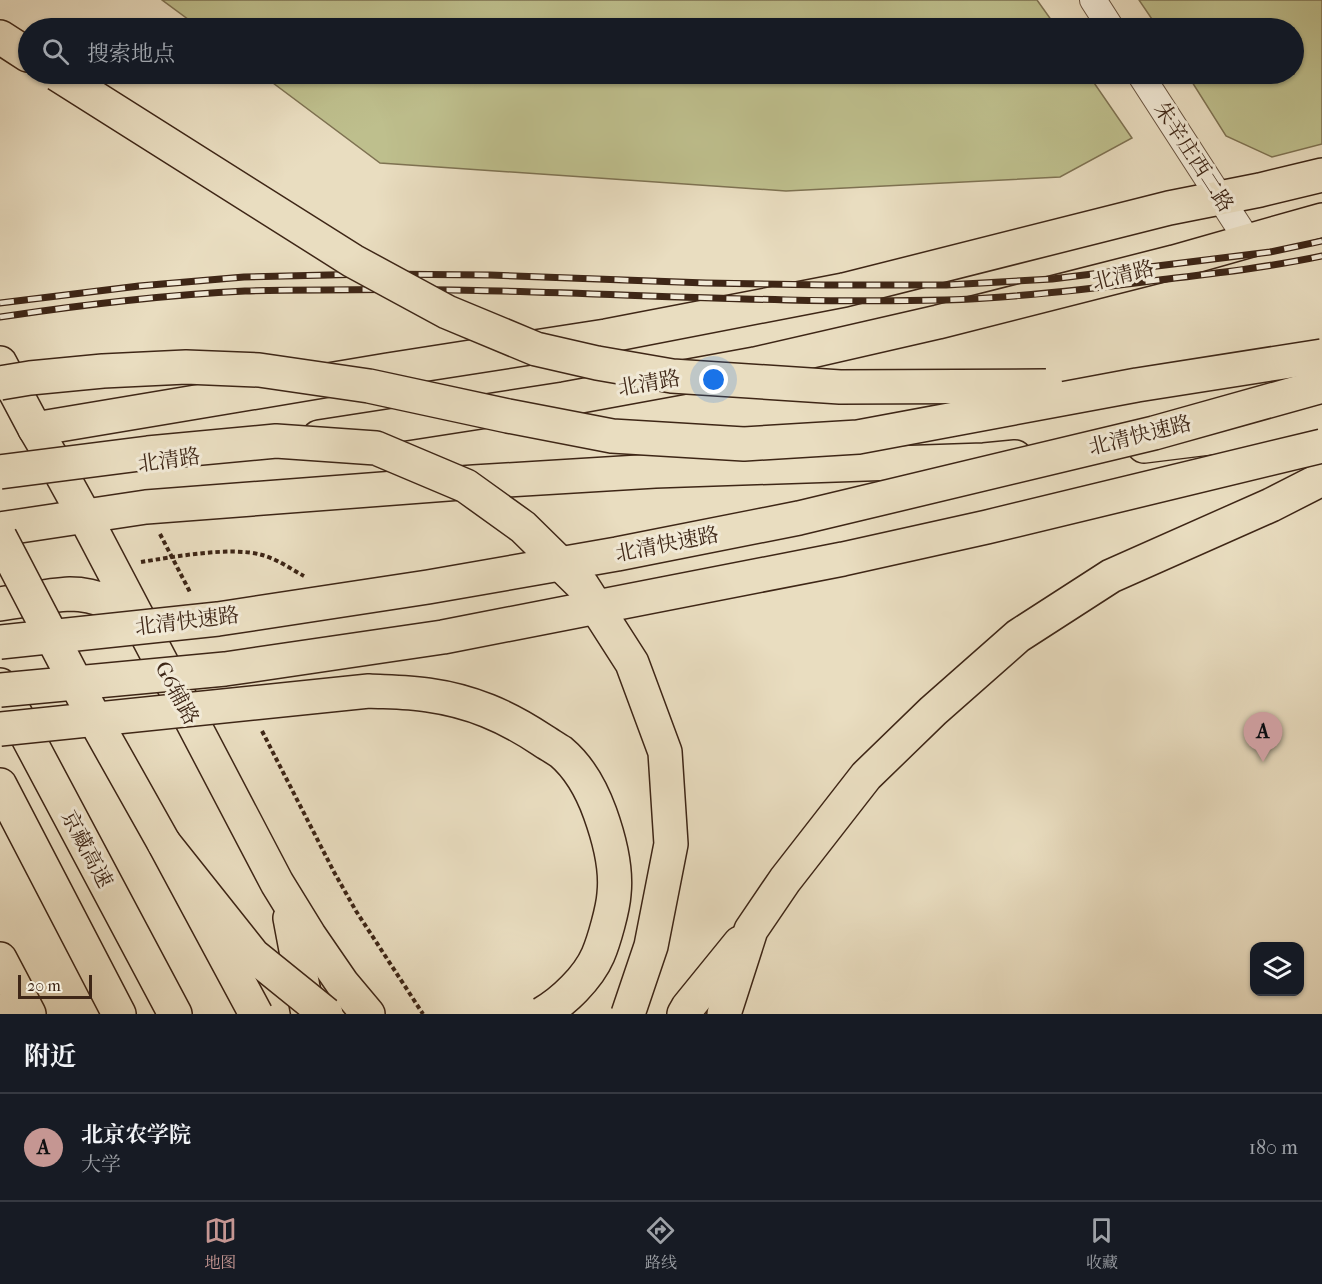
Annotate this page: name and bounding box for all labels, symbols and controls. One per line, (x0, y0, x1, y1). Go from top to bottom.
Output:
search box (18, 18, 1304, 84)
icon: search (39, 35, 72, 68)
text: 搜索地点 (87, 41, 175, 67)
street label: 朱辛庄西二路 (1150, 98, 1238, 216)
street label: 北清路 (1090, 256, 1156, 294)
your location (699, 365, 728, 394)
street label: 北清路 (616, 366, 682, 400)
street label: 北清快速路 (1086, 411, 1194, 459)
street label: 北清路 (136, 444, 202, 476)
street label: 北清快速路 (613, 522, 721, 566)
street label: 北清快速路 (133, 603, 241, 639)
street label: G6辅路 (150, 657, 204, 729)
pin: A (1244, 712, 1282, 762)
street label: 京藏高速 (57, 806, 117, 892)
map controls (1250, 942, 1304, 996)
button: layers (1250, 942, 1304, 996)
scale bar (18, 972, 92, 1000)
text: 20 m (27, 976, 61, 995)
text: 附近 (24, 1041, 76, 1072)
text: 北京农学院 (81, 1122, 191, 1148)
text: A (37, 1136, 50, 1159)
text: 180 m (1249, 1136, 1298, 1159)
text: 大学 (81, 1153, 121, 1176)
tab: 地图 (204, 1214, 237, 1273)
tab: 路线 (644, 1214, 677, 1273)
tab: 收藏 (1085, 1214, 1118, 1273)

